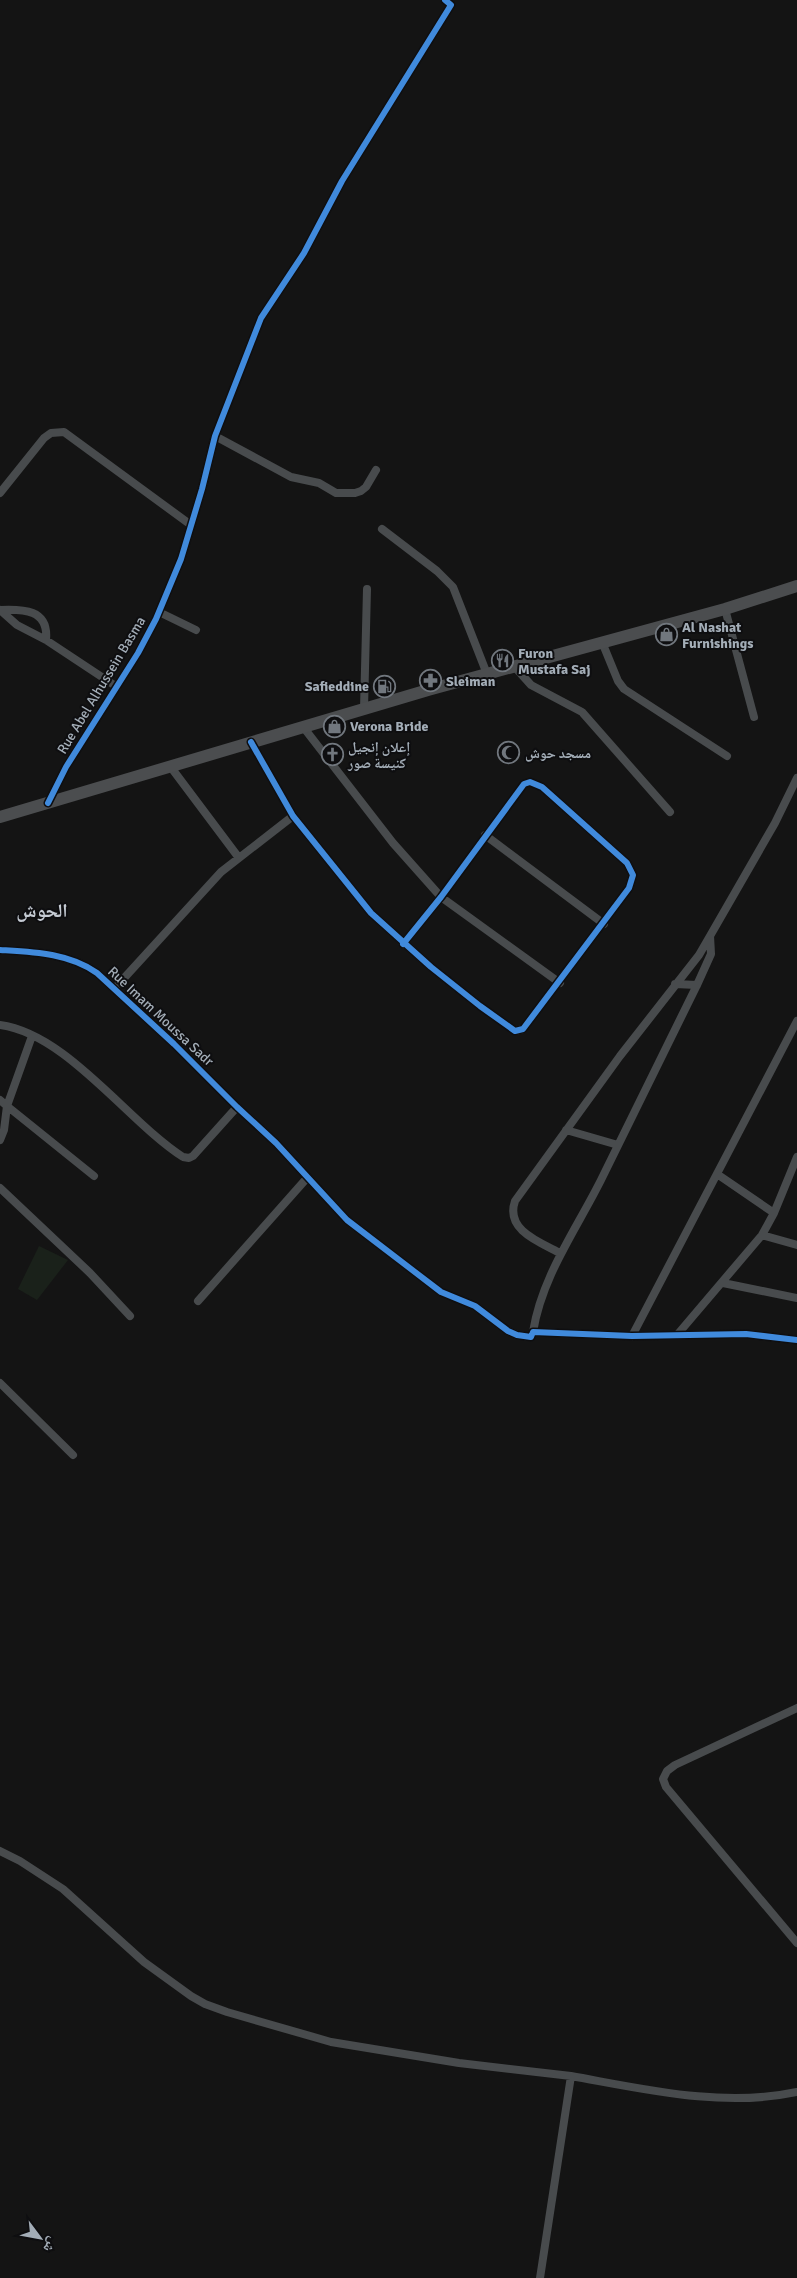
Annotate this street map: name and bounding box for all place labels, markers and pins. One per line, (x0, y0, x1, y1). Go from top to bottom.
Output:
place label: Al Nashat Furnishings (682, 619, 753, 652)
shop icon: Al Nashat Furnishings (654, 623, 678, 647)
place label: Furon Mustafa Saj (518, 645, 591, 678)
restaurant icon: Furon Mustafa Saj (490, 649, 514, 673)
pharmacy icon: Sleiman (418, 669, 442, 693)
place label: Sleiman (446, 673, 496, 690)
fuel station icon: Safieddine (373, 674, 397, 698)
place label: Safieddine (305, 678, 369, 695)
shop icon: Verona Bride (322, 714, 346, 738)
place label: Verona Bride (350, 718, 428, 735)
place label: إعلان إنجيل كنيسة صور (347, 739, 410, 772)
mosque icon: مسجد حوش (497, 741, 521, 765)
church icon: إعلان إنجيل كنيسة صور (320, 743, 344, 767)
place label: مسجد حوش (525, 745, 591, 762)

